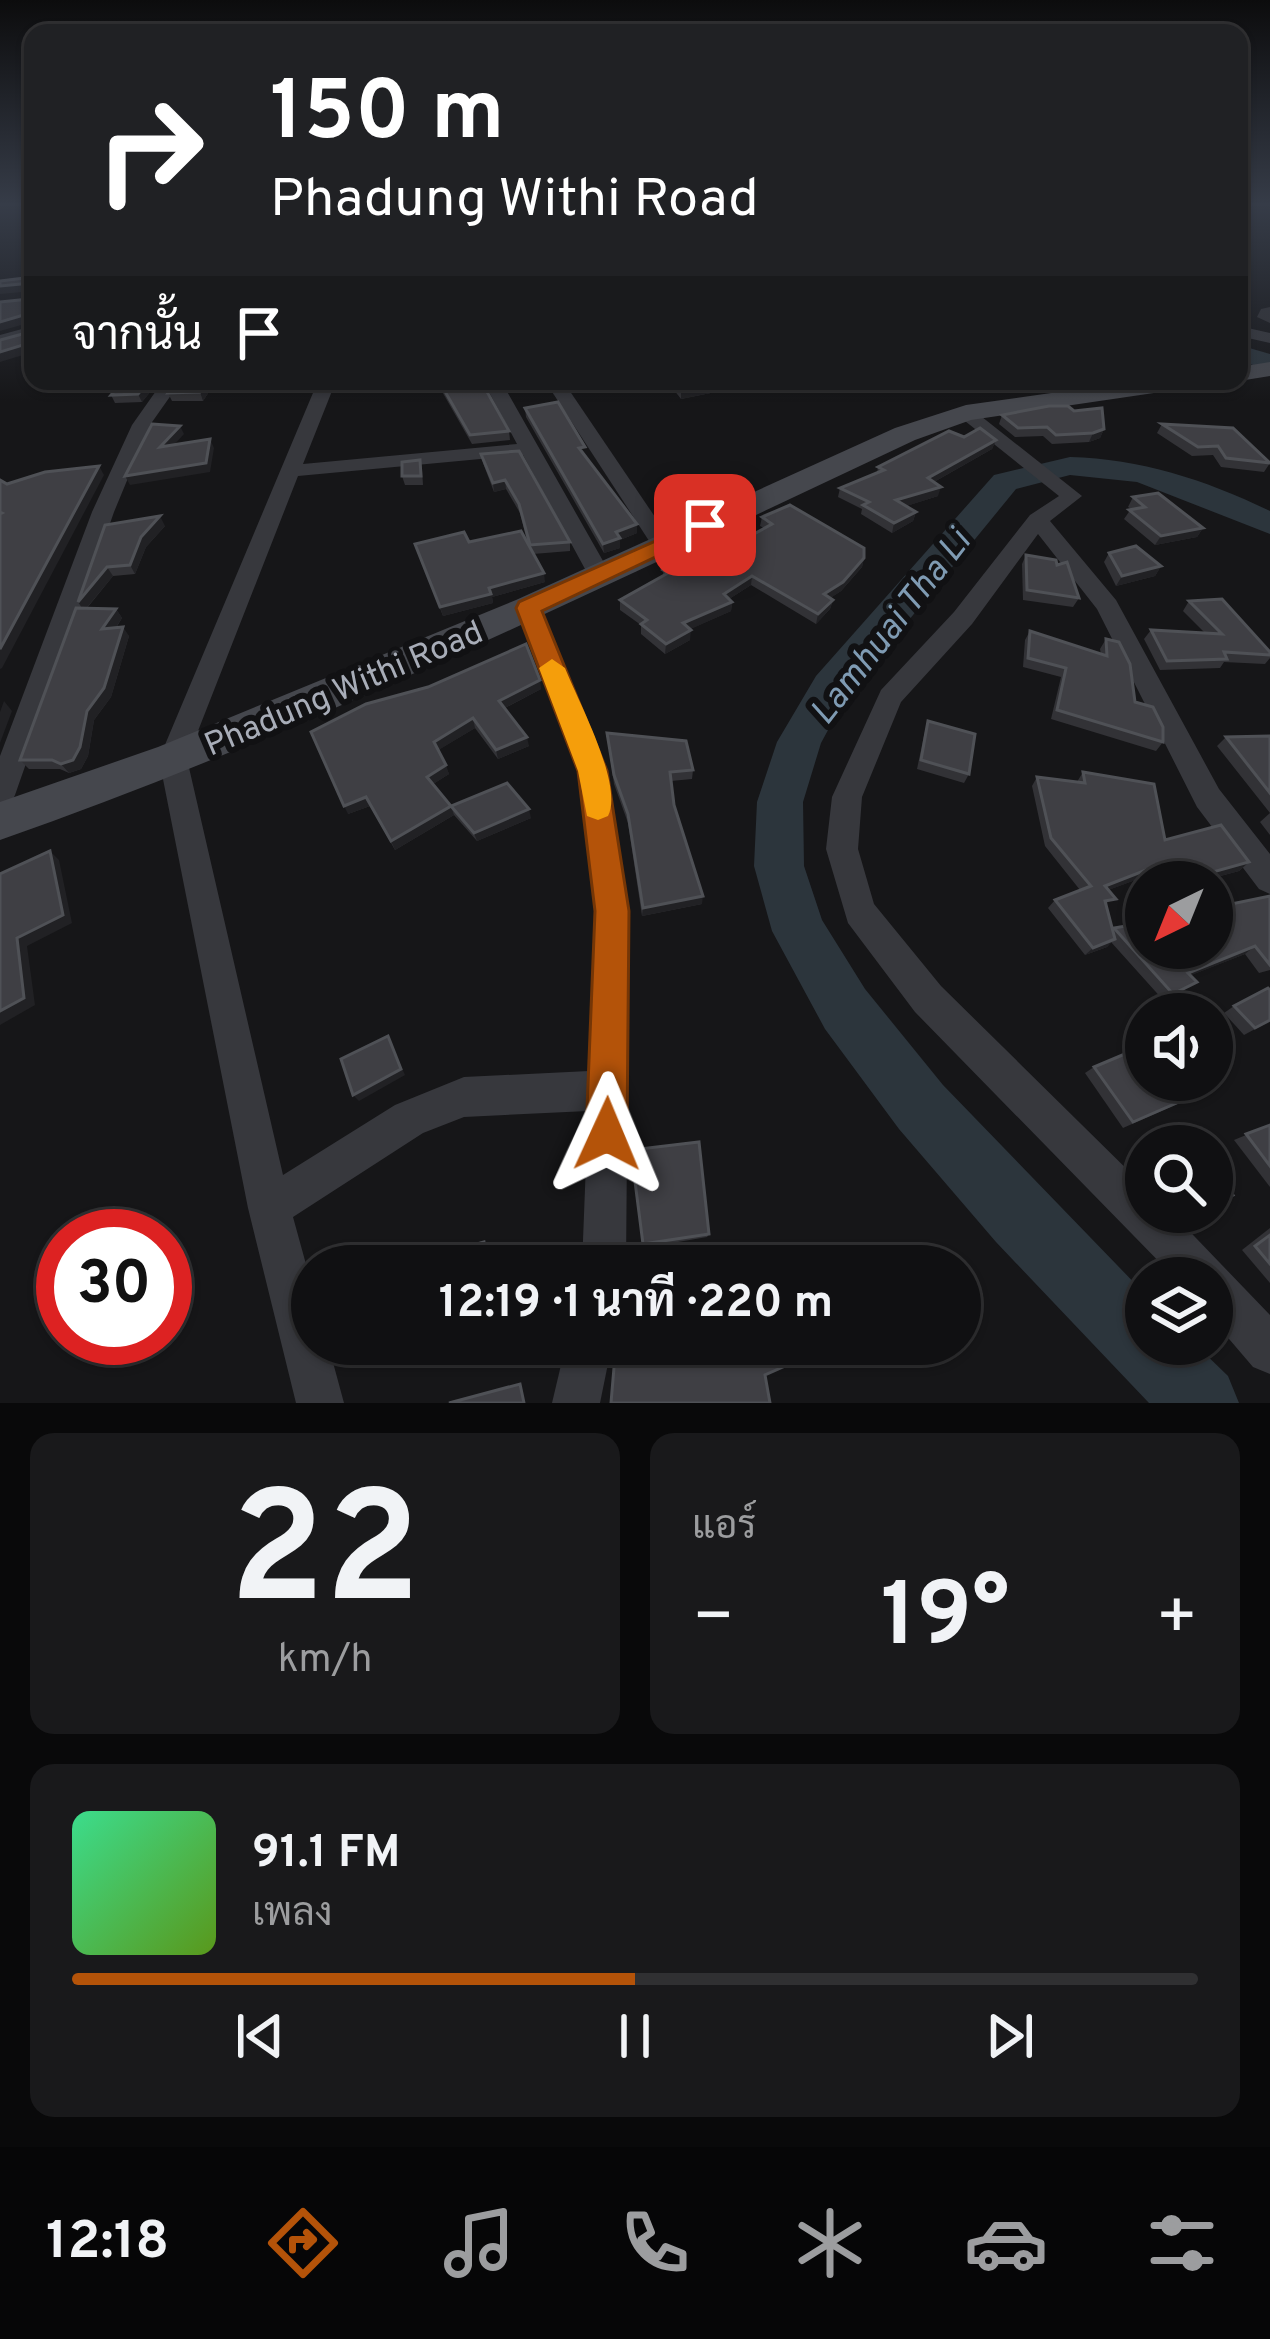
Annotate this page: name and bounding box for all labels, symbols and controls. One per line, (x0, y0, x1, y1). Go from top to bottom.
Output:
text: 150 m (270, 63, 505, 169)
icon: right (72, 72, 228, 228)
text: Phadung Withi Road (270, 167, 758, 236)
icon: arrive (226, 300, 292, 366)
text: จากนั้น (72, 309, 202, 366)
pin (654, 474, 756, 576)
icon: arrive (672, 492, 738, 558)
water label: Lamhuai Tha Li (802, 520, 984, 735)
street label: Phadung Withi Road (199, 613, 490, 768)
north arrow (1125, 861, 1233, 969)
map controls (1125, 861, 1233, 1365)
button: sound (1125, 993, 1233, 1101)
position arrow (544, 1071, 670, 1197)
button: search (1125, 1125, 1233, 1233)
speed limit sign: 30 (36, 1209, 192, 1365)
button: layers (1125, 1257, 1233, 1365)
text: 12:19 · 1 นาที · 220 m (439, 1276, 833, 1333)
text: 22 (230, 1460, 420, 1658)
text: แอร์ (692, 1504, 756, 1553)
text: 19° (881, 1564, 1009, 1677)
text: − (692, 1579, 735, 1662)
text: + (1155, 1579, 1198, 1662)
text: km/h (278, 1637, 372, 1686)
text: 91.1 FM (252, 1826, 400, 1883)
text: เพลง (252, 1891, 333, 1940)
icon: previous (227, 2003, 293, 2069)
icon: pause (602, 2003, 668, 2069)
icon: next (977, 2003, 1043, 2069)
icon: directions (261, 2201, 345, 2285)
icon: music (437, 2201, 521, 2285)
icon: phone (613, 2201, 697, 2285)
icon: climate (788, 2201, 872, 2285)
icon: car (964, 2201, 1048, 2285)
icon: filters (1140, 2201, 1224, 2285)
text: 12:18 (46, 2209, 169, 2278)

